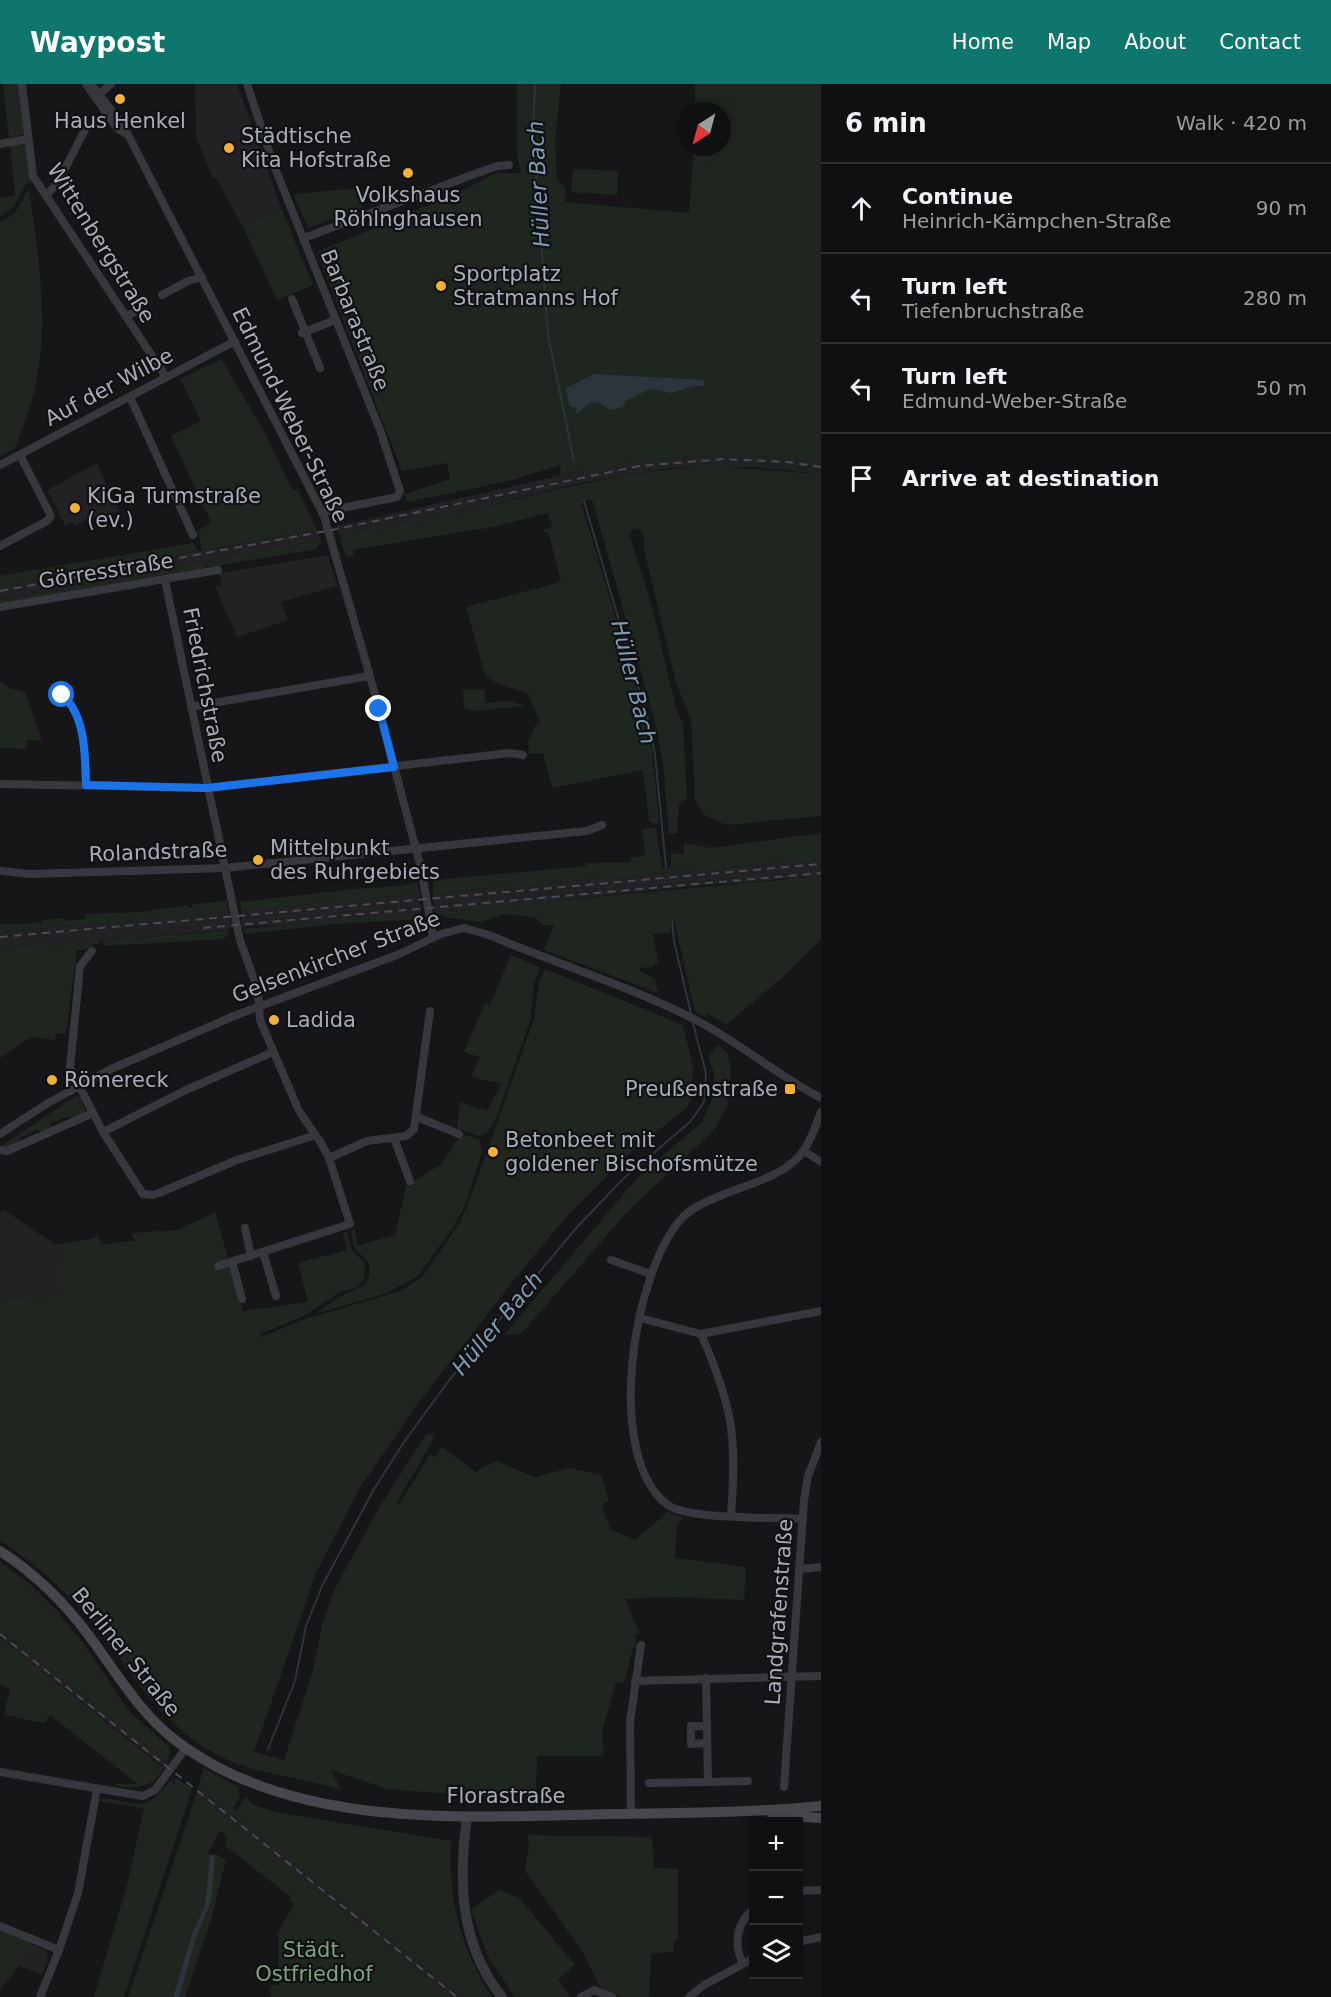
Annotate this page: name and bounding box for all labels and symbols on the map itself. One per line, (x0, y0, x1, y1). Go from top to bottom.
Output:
marker: Haus Henkel (113, 92, 127, 106)
north arrow (677, 102, 731, 156)
place label: Haus Henkel (54, 109, 186, 133)
water label: Hüller Bach (523, 120, 554, 248)
place label: Städtische Kita Hofstraße (241, 124, 391, 172)
marker: Städtische Kita Hofstraße (222, 141, 236, 155)
street label: Wittenbergstraße (42, 159, 160, 327)
marker: Volkshaus Röhlnghausen (401, 166, 415, 180)
place label: Volkshaus Röhlnghausen (334, 183, 482, 231)
street label: Barbarastraße (316, 246, 394, 394)
place label: Sportplatz Stratmanns Hof (453, 262, 619, 310)
marker: Sportplatz Stratmanns Hof (434, 279, 448, 293)
street label: Edmund-Weber-Straße (227, 303, 353, 527)
street label: Auf der Wilbe (41, 343, 177, 431)
place label: KiGa Turmstraße (ev.) (87, 484, 261, 532)
marker: KiGa Turmstraße (ev.) (68, 501, 82, 515)
street label: Görresstraße (37, 548, 175, 594)
street label: Friedrichstraße (178, 605, 232, 765)
water label: Hüller Bach (606, 618, 661, 747)
route start (48, 681, 74, 707)
route end (365, 695, 391, 721)
place label: Mittelpunkt des Ruhrgebiets (270, 836, 440, 884)
street label: Rolandstraße (88, 838, 228, 866)
marker: Mittelpunkt des Ruhrgebiets (251, 853, 265, 867)
street label: Gelsenkircher Straße (229, 906, 443, 1008)
place label: Ladida (286, 1008, 356, 1032)
marker: Ladida (267, 1013, 281, 1027)
place label: Römereck (64, 1068, 170, 1092)
marker: Römereck (45, 1073, 59, 1087)
place label: Preußenstraße (625, 1077, 778, 1101)
marker: Preußenstraße (783, 1082, 797, 1096)
place label: Betonbeet mit goldener Bischofsmütze (505, 1128, 758, 1176)
marker: Betonbeet mit goldener Bischofsmütze (486, 1145, 500, 1159)
water label: Hüller Bach (447, 1267, 548, 1380)
street label: Landgrafenstraße (761, 1518, 797, 1706)
street label: Berliner Straße (67, 1583, 185, 1721)
street label: Florastraße (446, 1784, 566, 1808)
park label: Städt. Ostfriedhof (255, 1938, 373, 1986)

